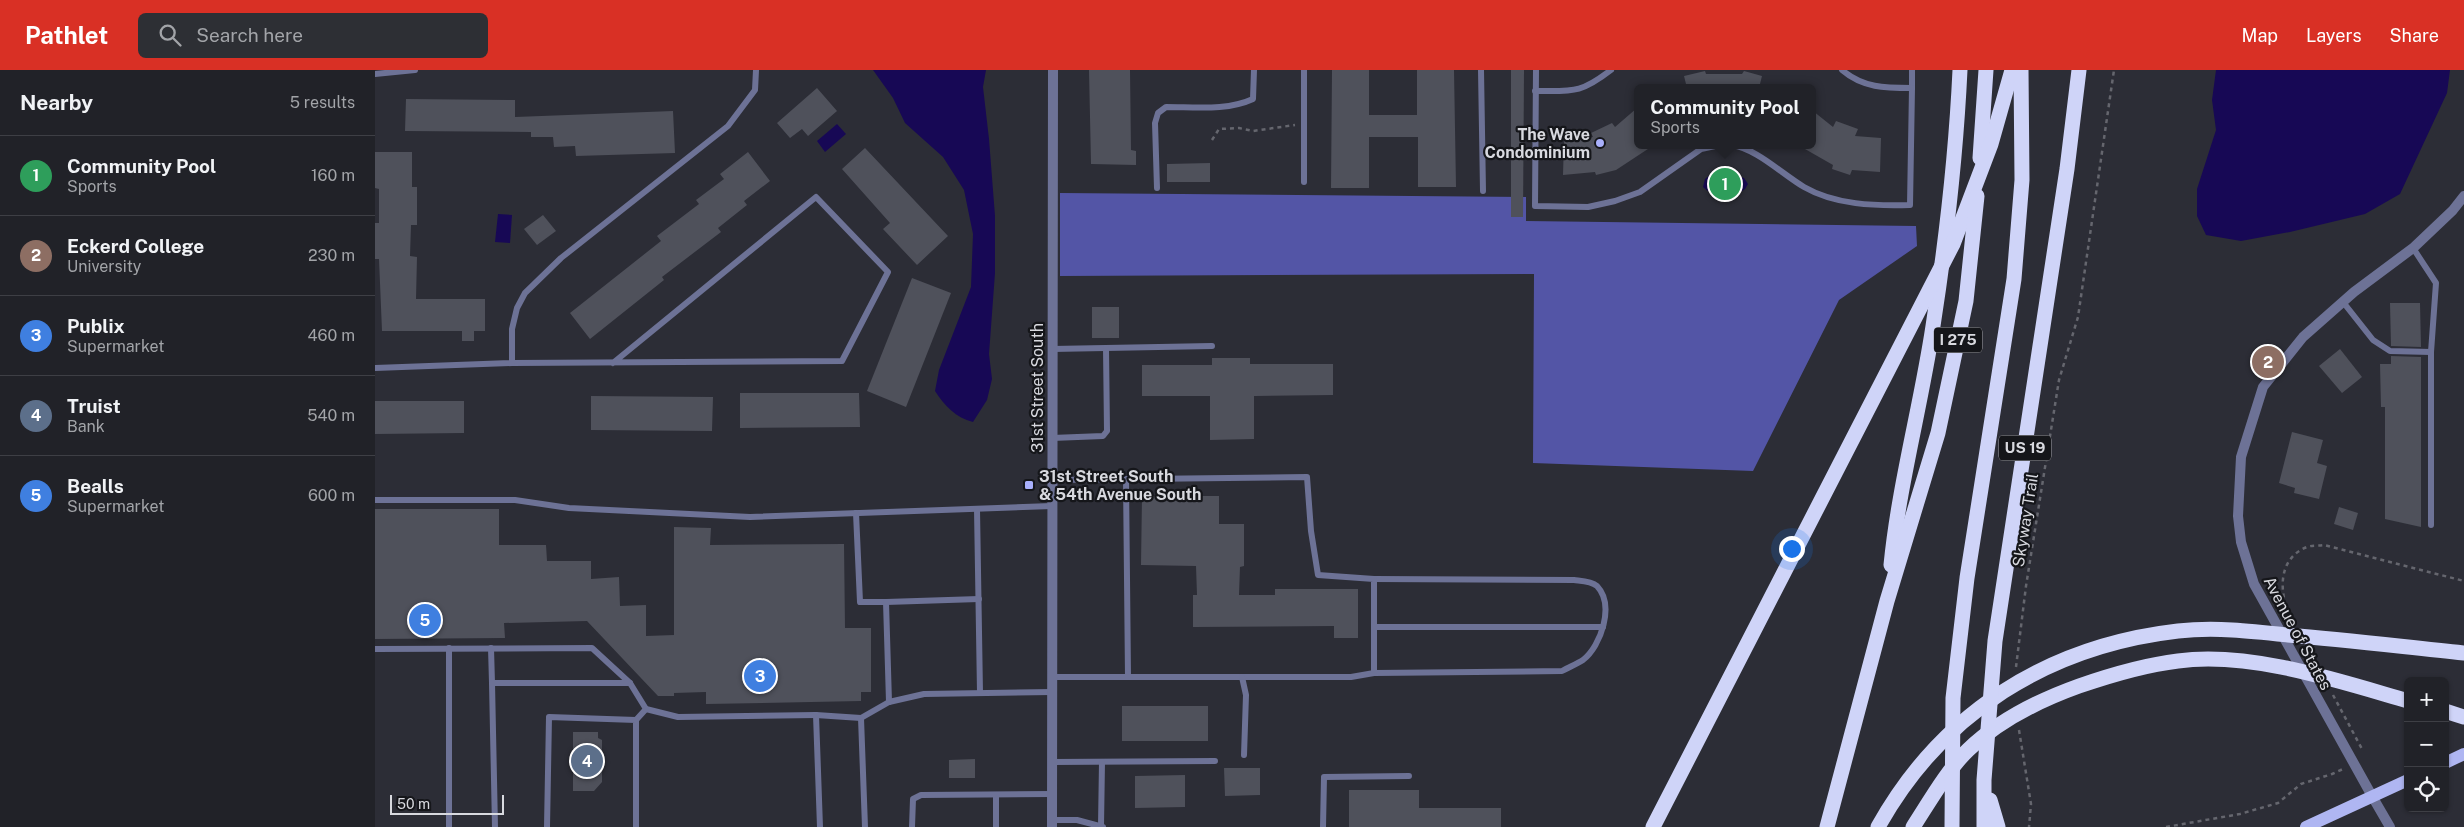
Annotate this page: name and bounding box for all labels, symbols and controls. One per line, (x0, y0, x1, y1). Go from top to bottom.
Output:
search box (138, 13, 488, 58)
text: Pathlet (25, 21, 108, 49)
icon: search (156, 21, 184, 49)
text: Search here (196, 24, 303, 46)
text: Map (2242, 25, 2278, 46)
text: Layers (2306, 25, 2362, 46)
text: Share (2390, 25, 2439, 46)
popup (1634, 84, 1816, 149)
text: Nearby (20, 90, 93, 115)
text: 5 results (290, 93, 355, 112)
text: Community Pool (1650, 96, 1800, 118)
text: Sports (1650, 118, 1700, 137)
place label: The Wave Condominium (1485, 125, 1590, 162)
marker: The Wave Condominium (1594, 137, 1606, 149)
text: Community Pool (67, 155, 216, 177)
pin: 1 (1709, 165, 1741, 203)
text: 1 (33, 166, 39, 185)
text: 160 m (311, 166, 355, 185)
text: Sports (67, 177, 117, 196)
text: Eckerd College (67, 235, 204, 257)
text: 2 (31, 246, 41, 265)
text: 230 m (308, 246, 355, 265)
text: University (67, 257, 141, 276)
text: Publix (67, 315, 125, 337)
street label: 31st Street South (1028, 323, 1047, 453)
text: 3 (31, 326, 41, 345)
text: 460 m (308, 326, 355, 345)
road number: I 275 (1934, 328, 1982, 352)
text: Supermarket (67, 337, 164, 356)
pin: 2 (2252, 343, 2284, 381)
text: Truist (67, 395, 121, 417)
text: 4 (31, 406, 41, 425)
text: 540 m (307, 406, 355, 425)
text: Bank (67, 417, 105, 436)
road number: US 19 (1999, 436, 2051, 460)
place label: 31st Street South & 54th Avenue South (1039, 467, 1202, 504)
street label: Skyway Trail (2009, 472, 2042, 568)
text: Bealls (67, 475, 124, 497)
marker: 31st Street South & 54th Avenue South (1023, 479, 1035, 491)
text: 5 (31, 486, 41, 505)
text: 600 m (308, 486, 355, 505)
text: Supermarket (67, 497, 164, 516)
your location (1779, 536, 1805, 562)
street label: Avenue of States (2260, 573, 2335, 693)
pin: 5 (409, 601, 441, 639)
pin: 3 (744, 657, 776, 695)
map controls (2404, 677, 2449, 812)
button: + (2404, 677, 2449, 722)
button: − (2404, 722, 2449, 767)
pin: 4 (571, 742, 603, 780)
button: locate (2404, 767, 2449, 812)
scale bar (390, 792, 504, 815)
text: 50 m (397, 796, 430, 812)

